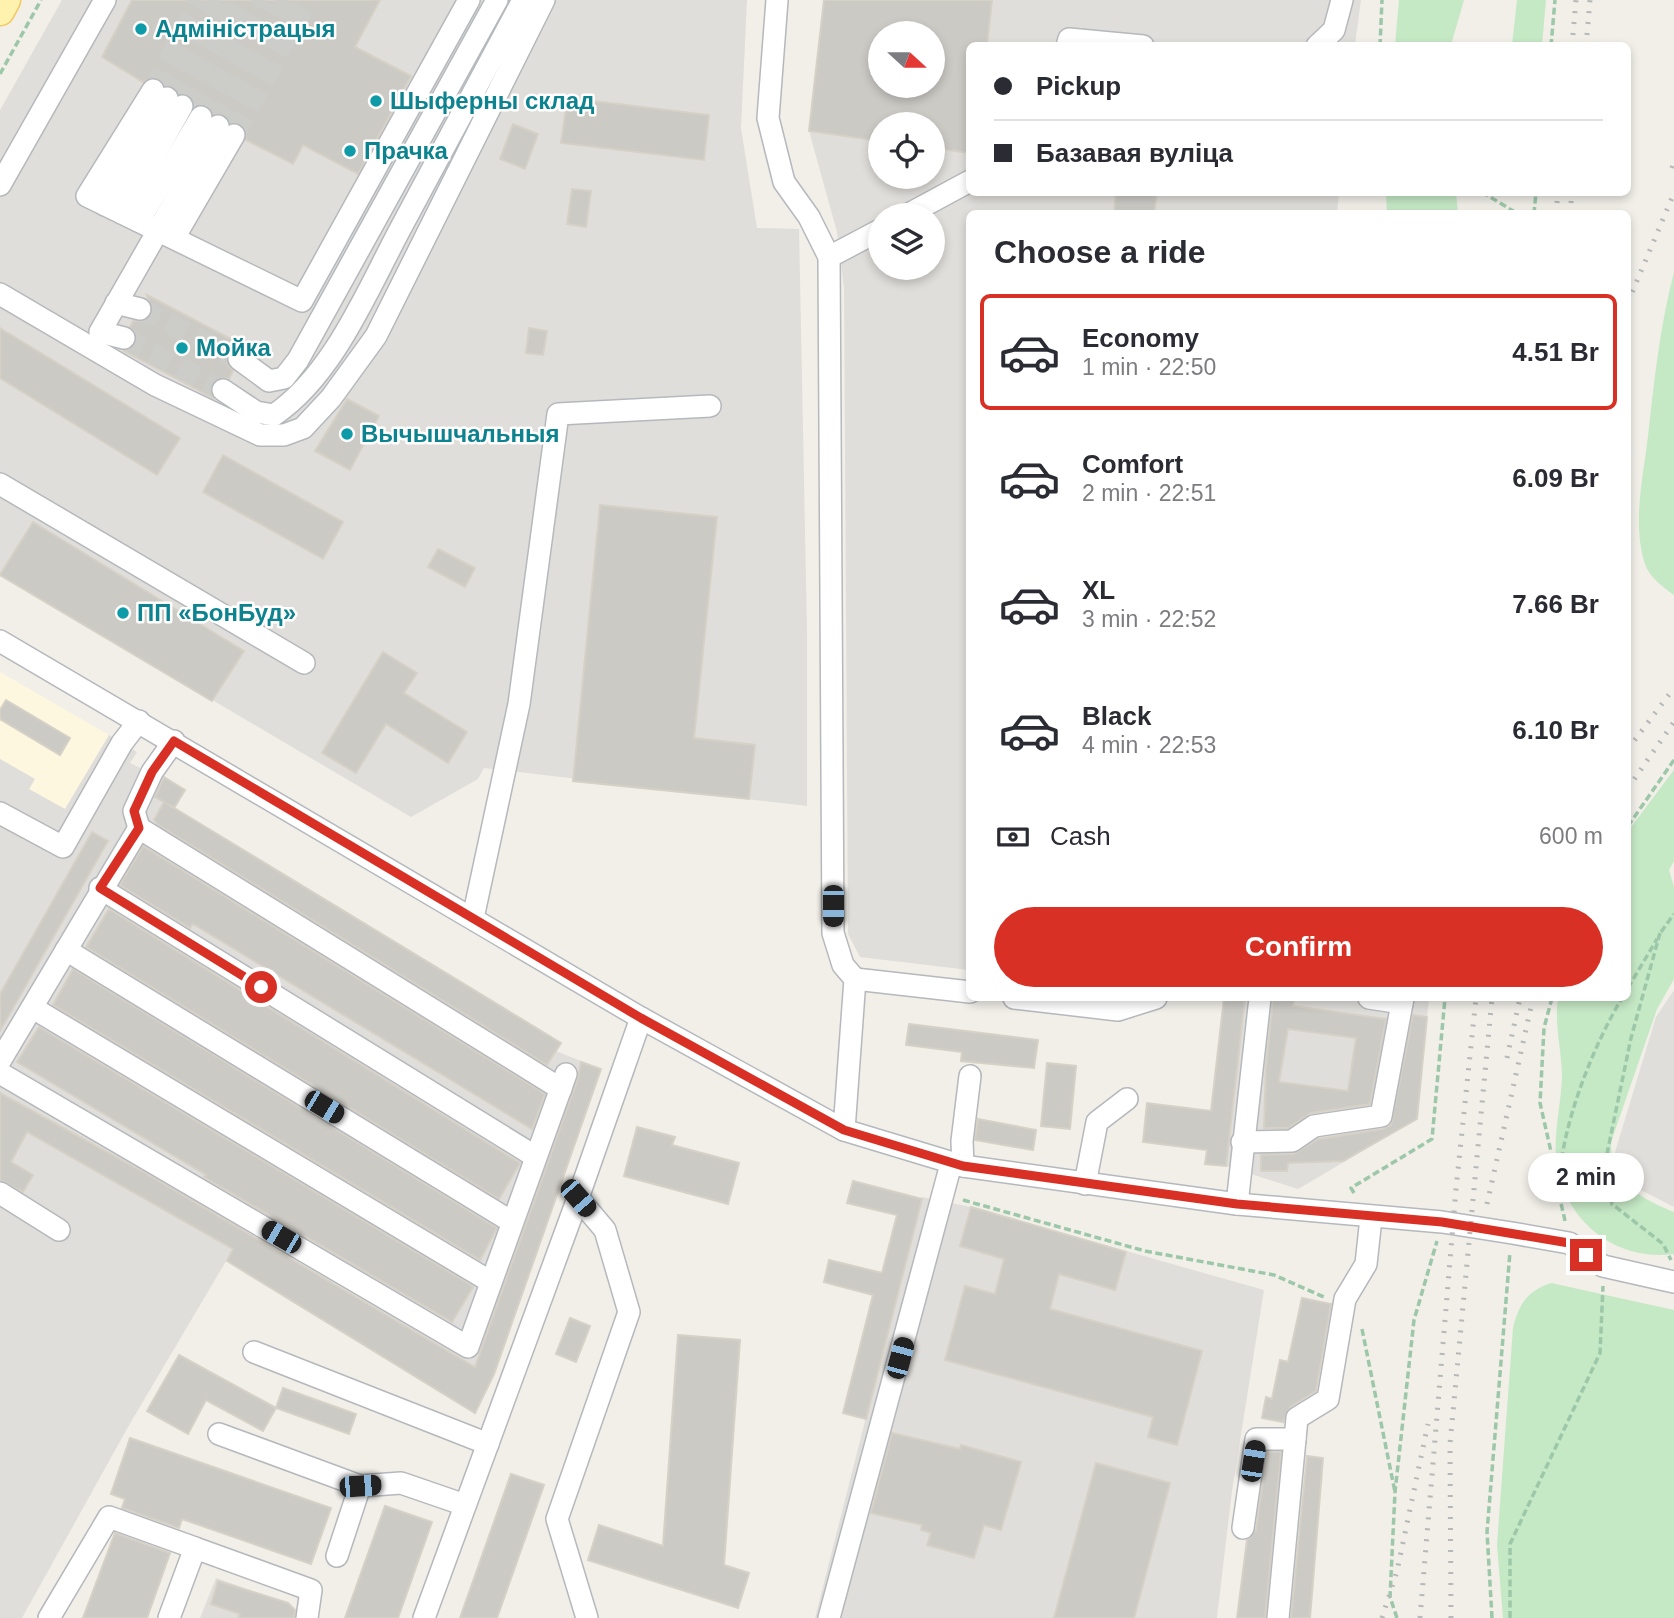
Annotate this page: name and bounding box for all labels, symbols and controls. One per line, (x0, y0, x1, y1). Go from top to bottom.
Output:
place label: Адміністрацыя (155, 15, 336, 42)
marker: Адміністрацыя (133, 21, 149, 37)
north arrow (868, 21, 945, 98)
map controls (868, 21, 945, 280)
text: Pickup (1036, 71, 1121, 101)
place label: Шыферны склад (390, 87, 594, 114)
marker: Шыферны склад (368, 93, 384, 109)
button: locate (868, 112, 945, 189)
place label: Прачка (364, 137, 449, 164)
text: Базавая вуліца (1036, 138, 1233, 168)
marker: Прачка (342, 143, 358, 159)
button: layers (868, 203, 945, 280)
text: Choose a ride (994, 234, 1206, 270)
icon: car (998, 321, 1061, 384)
text: Economy (1082, 323, 1199, 353)
place label: Мойка (196, 334, 271, 361)
text: 4.51 Br (1512, 337, 1599, 367)
marker: Мойка (174, 340, 190, 356)
text: 1 min · 22:50 (1082, 354, 1216, 380)
place label: Вычышчальныя (361, 420, 560, 447)
marker: Вычышчальныя (339, 426, 355, 442)
icon: car (998, 447, 1061, 510)
text: Comfort (1082, 449, 1183, 479)
text: 6.09 Br (1512, 463, 1599, 493)
text: 2 min · 22:51 (1082, 480, 1216, 506)
icon: car (998, 573, 1061, 636)
text: XL (1082, 575, 1115, 605)
text: 7.66 Br (1512, 589, 1599, 619)
place label: ПП «БонБуд» (137, 599, 296, 626)
marker: ПП «БонБуд» (115, 605, 131, 621)
text: 3 min · 22:52 (1082, 606, 1216, 632)
icon: car (998, 699, 1061, 762)
text: Black (1082, 701, 1151, 731)
text: 6.10 Br (1512, 715, 1599, 745)
text: 4 min · 22:53 (1082, 732, 1216, 758)
icon: cash (994, 818, 1032, 856)
text: Cash (1050, 821, 1111, 851)
text: 600 m (1539, 823, 1603, 849)
car (823, 885, 844, 927)
button: Confirm (994, 907, 1603, 987)
route start (245, 971, 277, 1003)
car (301, 1087, 348, 1127)
callout: 2 min (1528, 1154, 1644, 1202)
text: 2 min (1556, 1164, 1616, 1190)
car (557, 1175, 600, 1221)
car (258, 1217, 305, 1257)
route end (1570, 1239, 1602, 1271)
car (885, 1335, 916, 1381)
car (1240, 1439, 1267, 1483)
car (339, 1474, 382, 1498)

